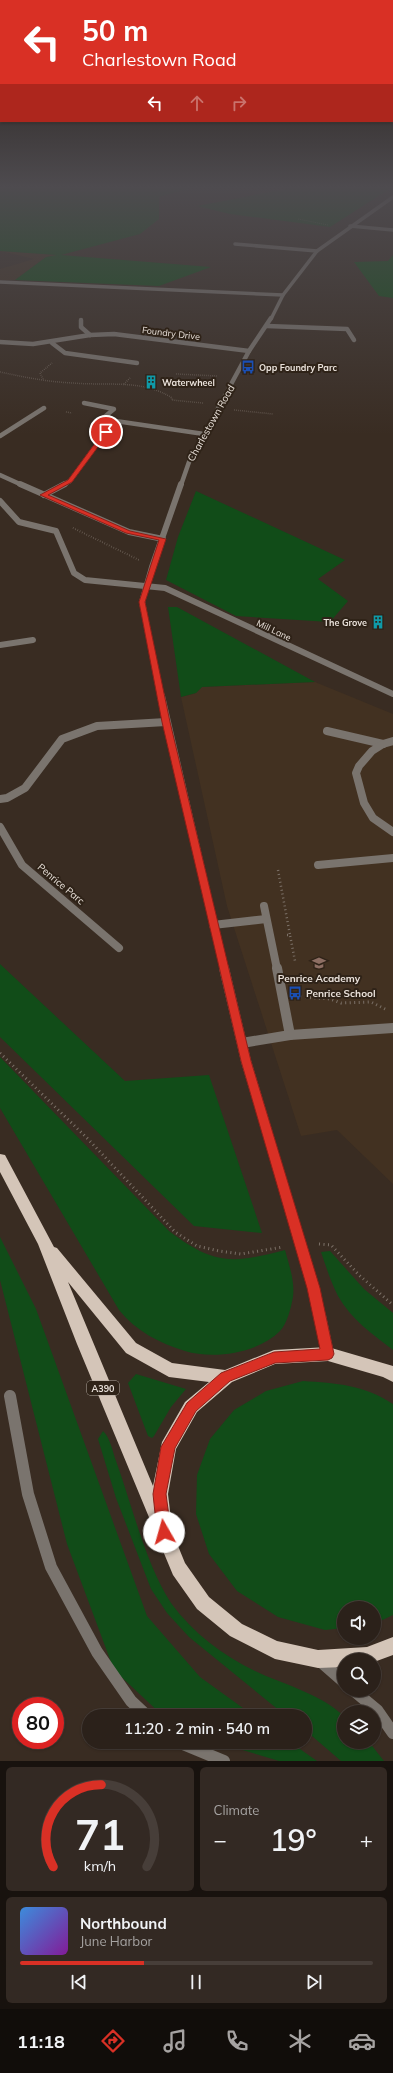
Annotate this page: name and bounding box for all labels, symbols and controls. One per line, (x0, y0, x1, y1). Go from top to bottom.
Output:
text: 50 m (82, 13, 148, 48)
icon: left (16, 16, 68, 68)
text: Charlestown Road (82, 48, 236, 71)
icon: left (144, 92, 166, 114)
icon: ahead (186, 92, 208, 114)
icon: right (228, 92, 250, 114)
street label: Foundry Drive (141, 324, 201, 343)
bus stop icon: Opp Foundry Parc (240, 359, 256, 375)
place label: Opp Foundry Parc (259, 362, 337, 374)
building icon: Waterwheel (143, 374, 159, 390)
place label: Waterwheel (162, 377, 215, 388)
street label: Charlestown Road (185, 382, 237, 464)
pin (89, 415, 123, 449)
icon: arrive (95, 421, 117, 443)
building icon: The Grove (370, 614, 386, 630)
street label: Mill Lane (255, 617, 293, 643)
place label: The Grove (324, 617, 367, 628)
street label: Penrice Parc (35, 861, 87, 907)
school or university icon: Penrice Academy (311, 955, 327, 971)
place label: Penrice Academy (278, 972, 361, 985)
bus stop icon: Penrice School (287, 985, 303, 1001)
place label: Penrice School (306, 987, 376, 1000)
road number: A390 (87, 1381, 119, 1395)
position arrow (143, 1511, 185, 1553)
map controls (337, 1601, 381, 1749)
button: sound (337, 1601, 381, 1645)
button: search (337, 1653, 381, 1697)
speed limit sign: 80 (12, 1697, 64, 1749)
button: layers (337, 1705, 381, 1749)
text: 11:20 · 2 min · 540 m (124, 1719, 270, 1738)
text: Climate (214, 1802, 259, 1818)
text: 71 (75, 1808, 125, 1860)
text: 19° (270, 1821, 317, 1859)
text: − (214, 1826, 227, 1854)
text: + (360, 1826, 373, 1854)
text: km/h (84, 1857, 116, 1875)
text: Northbound (80, 1914, 167, 1933)
text: June Harbor (80, 1933, 152, 1949)
icon: previous (68, 1971, 90, 1993)
icon: pause (185, 1971, 207, 1993)
icon: next (303, 1971, 325, 1993)
icon: directions (99, 2027, 127, 2055)
icon: music (161, 2027, 189, 2055)
icon: phone (223, 2027, 251, 2055)
icon: climate (286, 2027, 314, 2055)
icon: car (348, 2027, 376, 2055)
text: 11:18 (17, 2030, 65, 2053)

